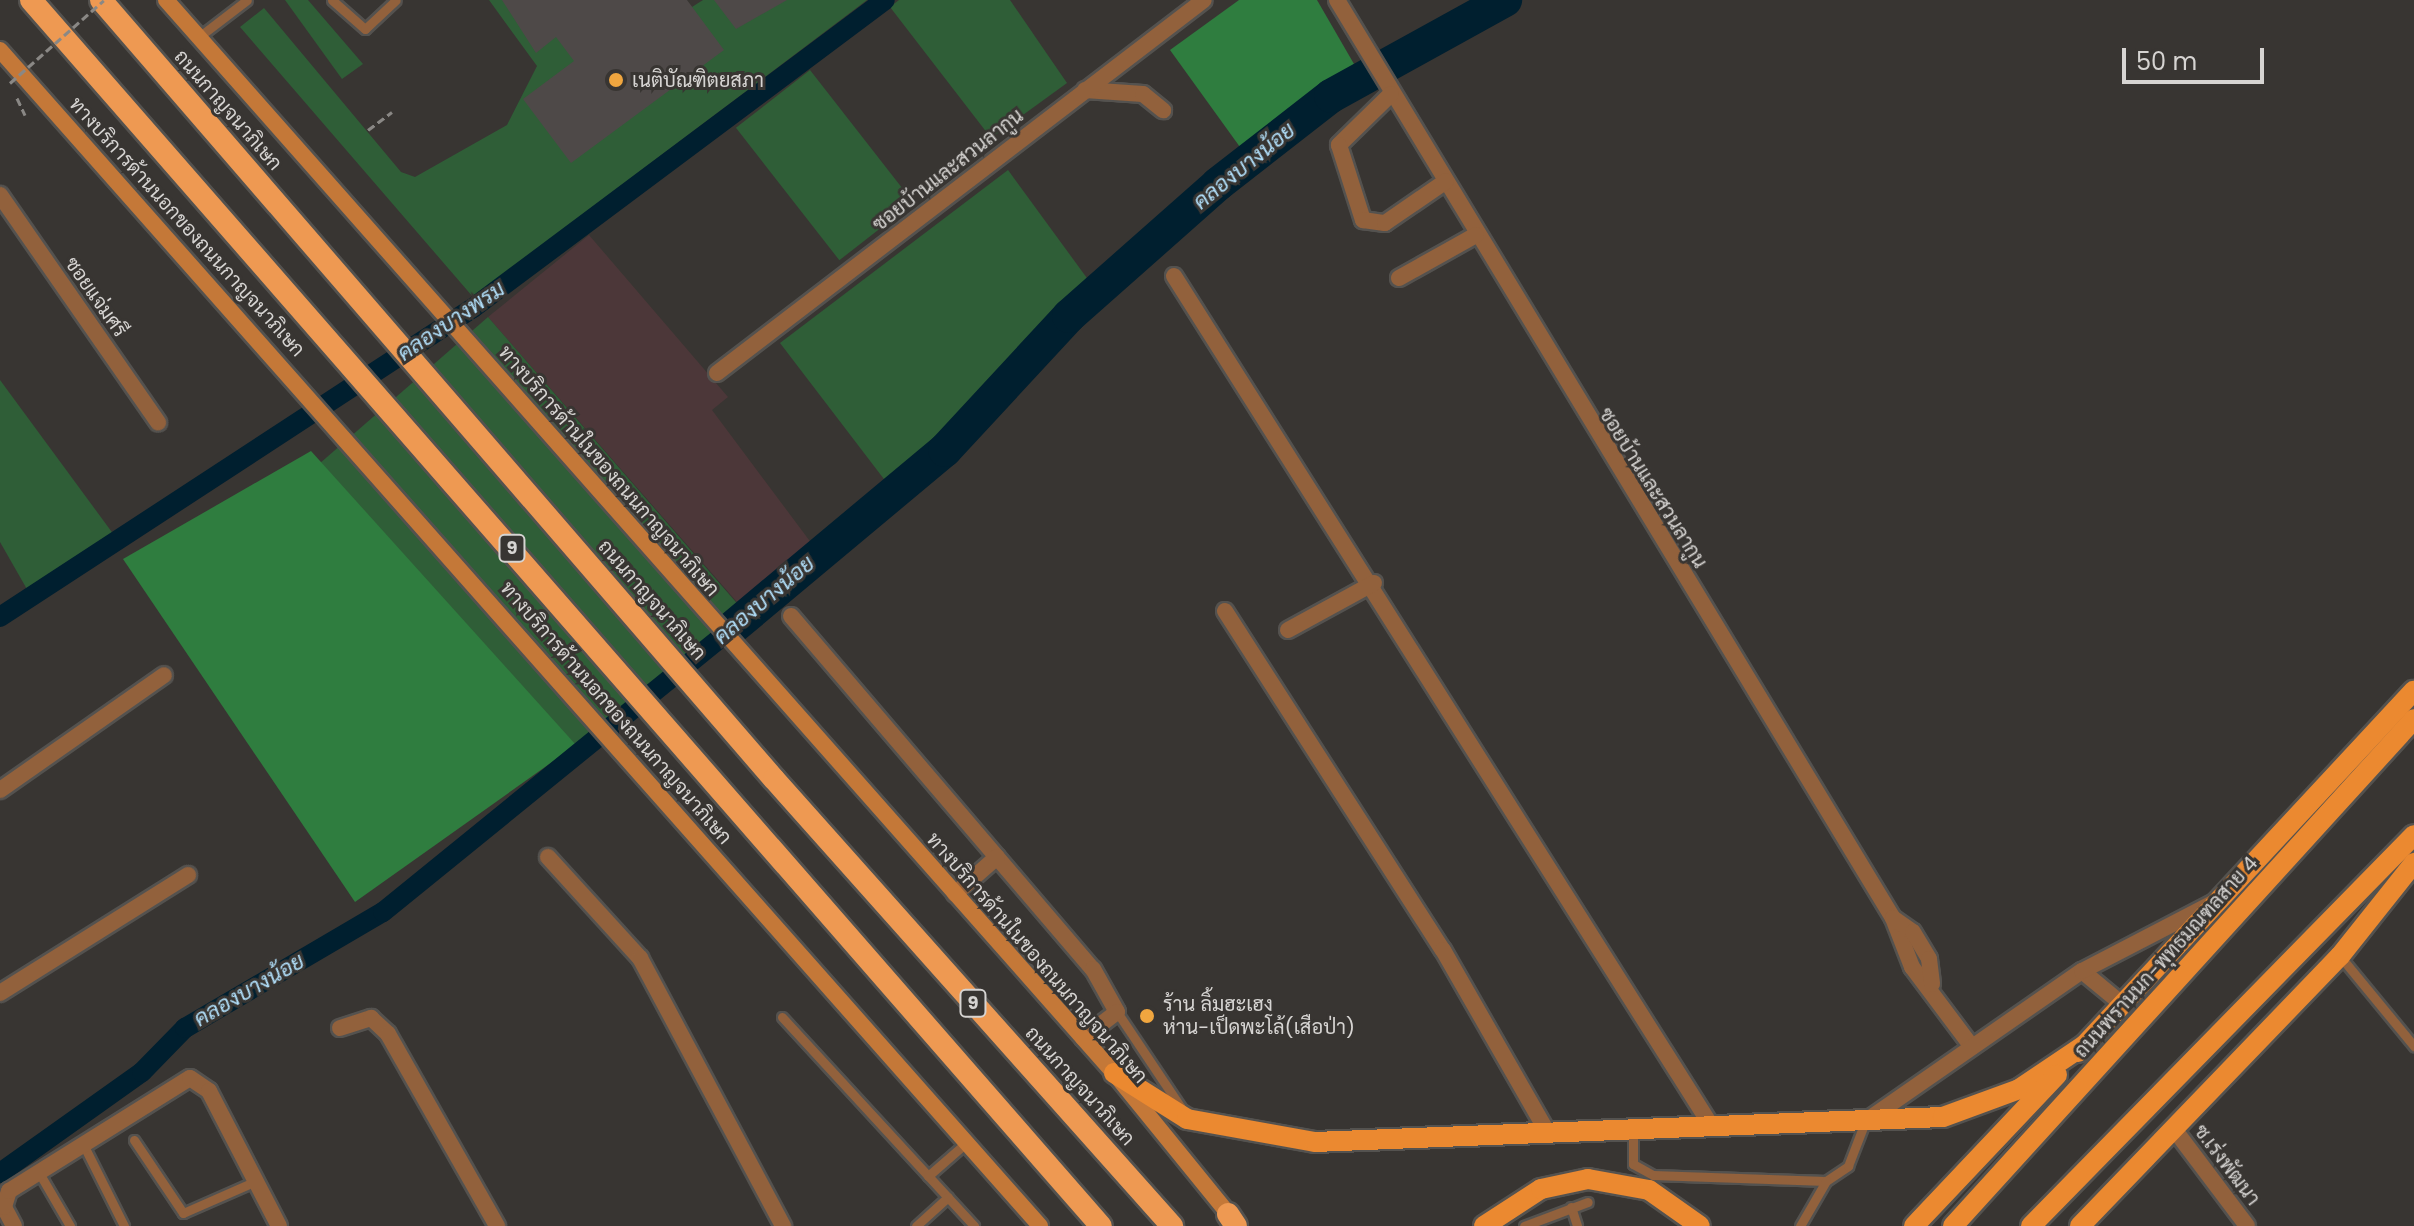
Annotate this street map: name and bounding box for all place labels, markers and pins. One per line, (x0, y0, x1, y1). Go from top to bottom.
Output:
place label: เนติบัณฑิตยสภา (632, 68, 764, 92)
marker: เนติบัณฑิตยสภา (607, 71, 625, 89)
place label: ร้าน ลิ้มฮะเฮง ห่าน-เป็ดพะโล้(เสือป่า) (1163, 992, 1355, 1039)
marker: ร้าน ลิ้มฮะเฮง ห่าน-เป็ดพะโล้(เสือป่า) (1138, 1007, 1156, 1025)

